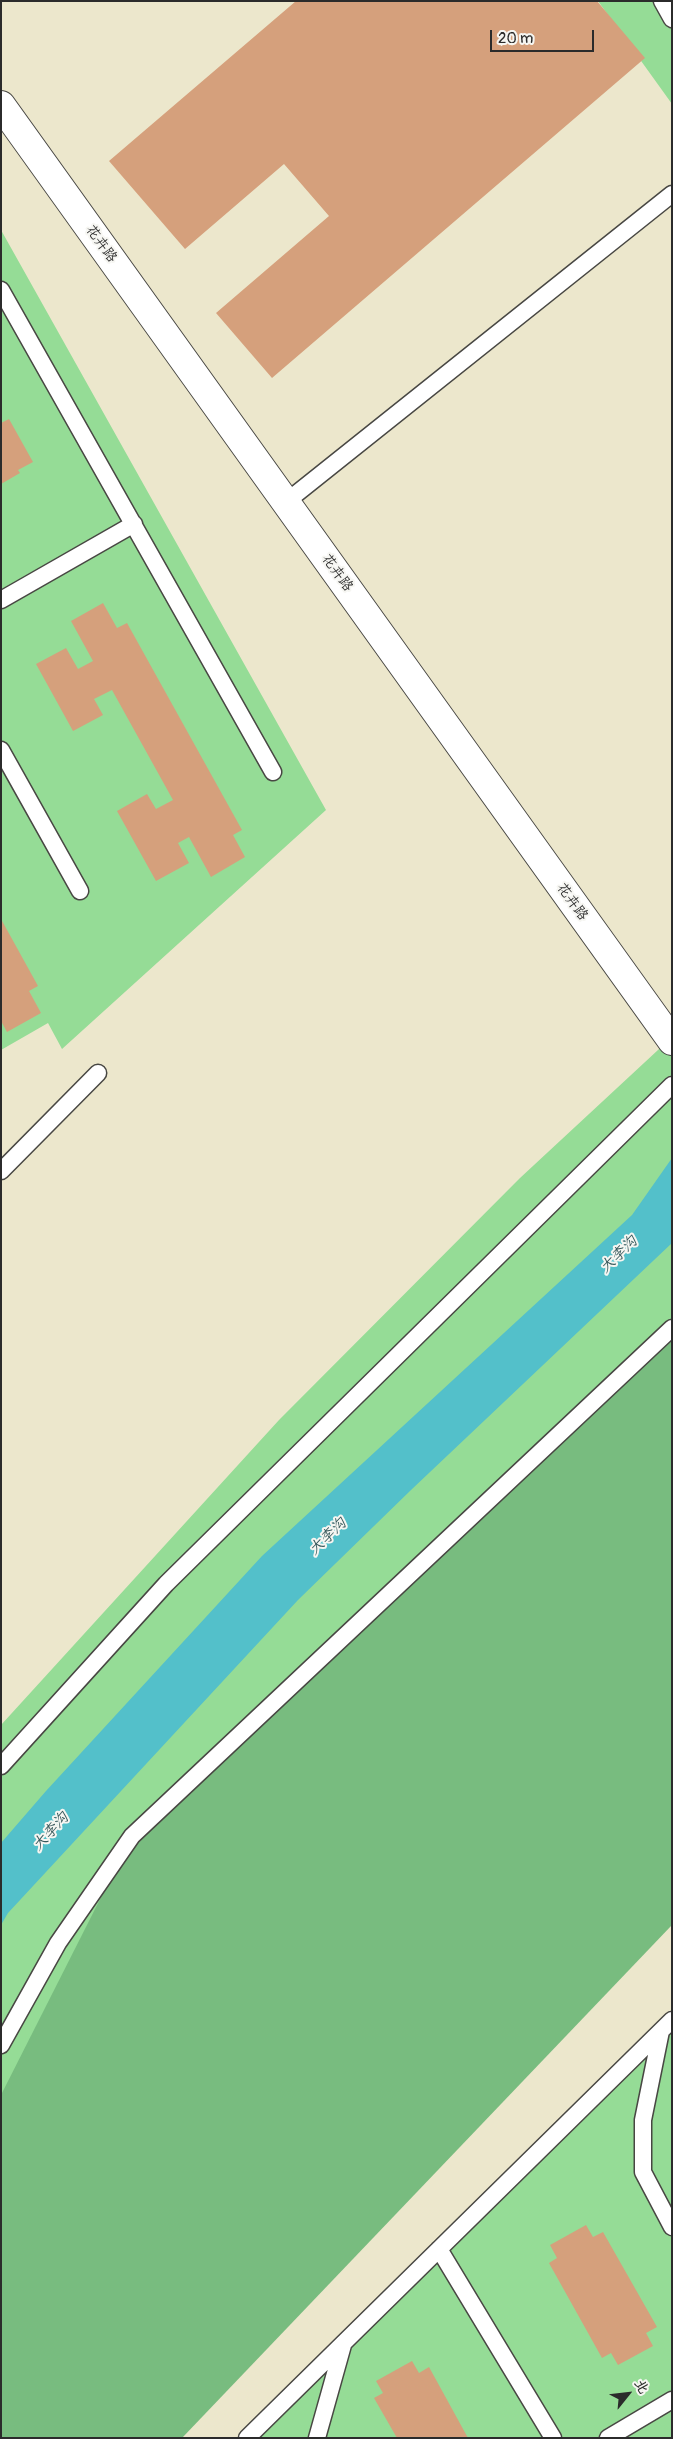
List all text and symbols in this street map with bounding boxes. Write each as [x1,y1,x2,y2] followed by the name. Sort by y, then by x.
[493,20,597,52] scale bar
[498,29,533,48] text: 20 m
[82,222,120,266] street label: 花卉路
[318,551,356,595] street label: 花卉路
[553,880,591,924] street label: 花卉路
[597,1233,641,1277] water label: 大李沟
[306,1515,350,1559] water label: 大李沟
[29,1809,73,1855] water label: 大李沟
[603,2369,653,2419] north arrow
[631,2376,652,2397] text: 北

